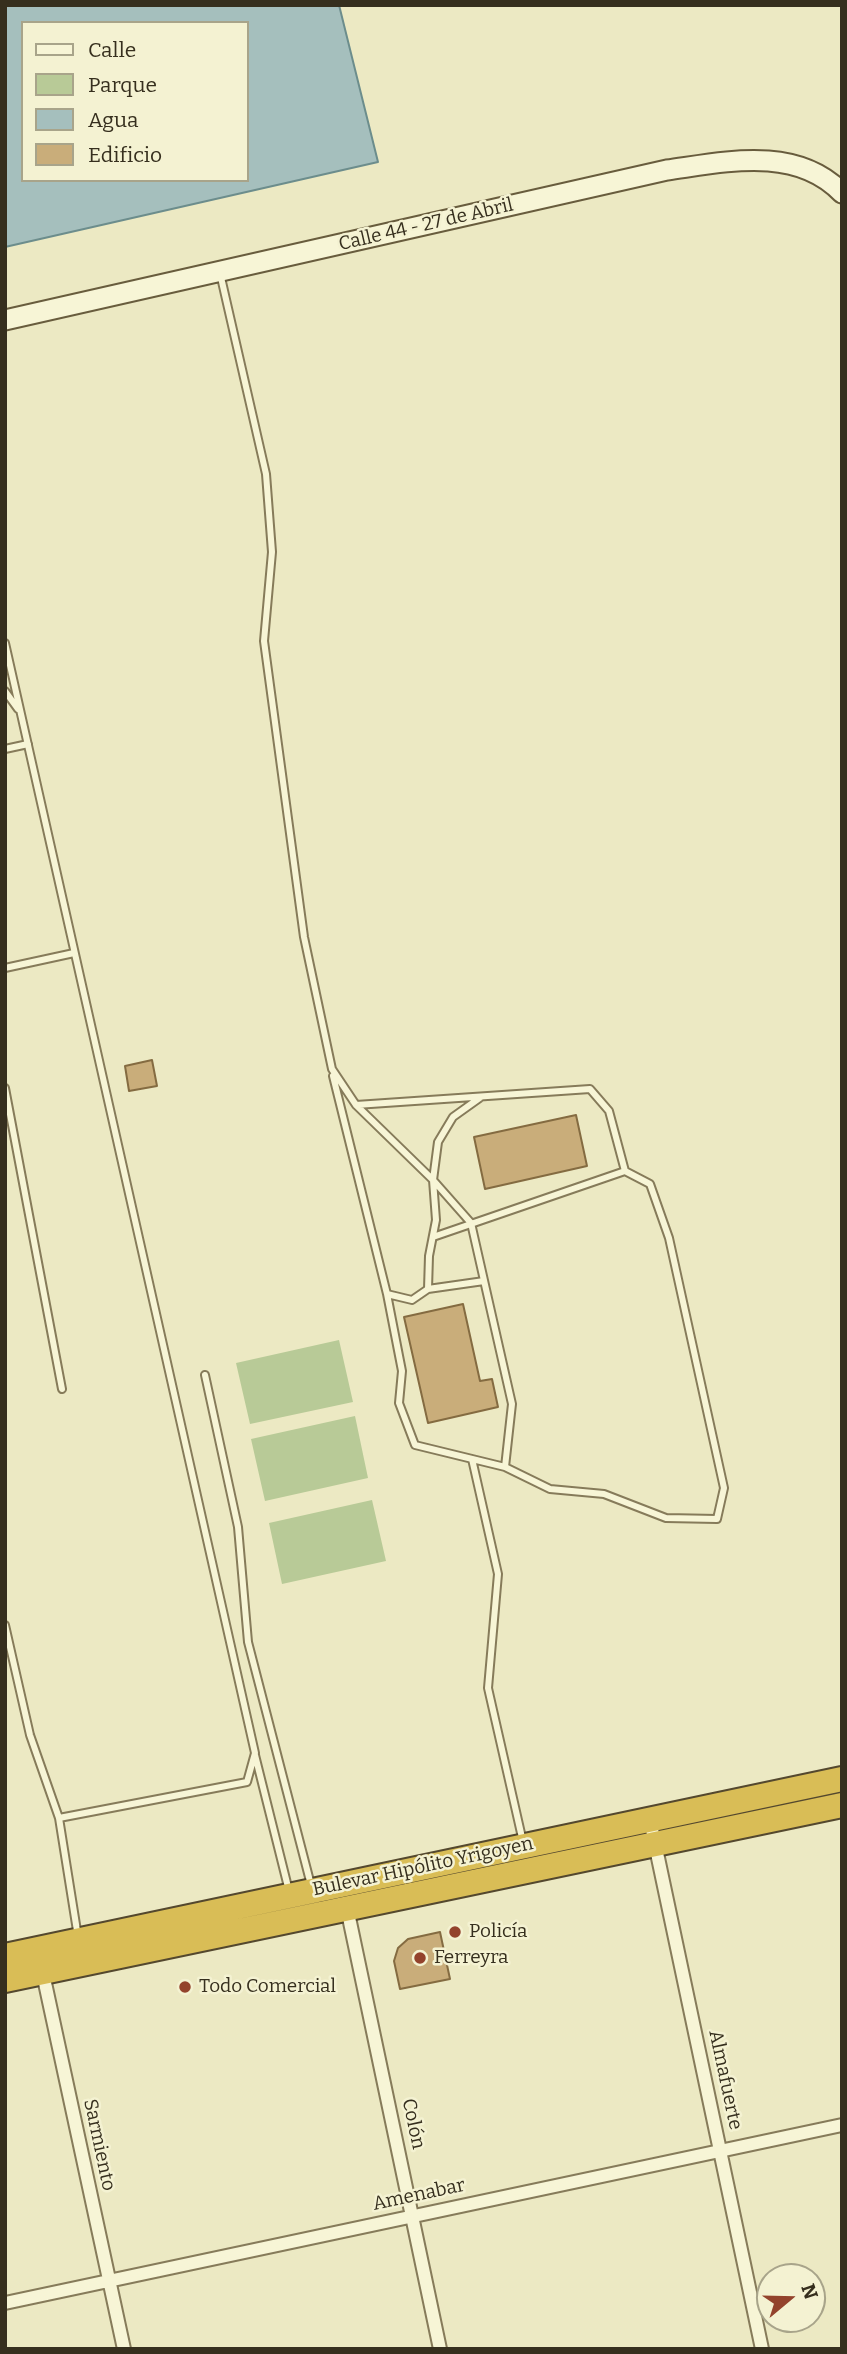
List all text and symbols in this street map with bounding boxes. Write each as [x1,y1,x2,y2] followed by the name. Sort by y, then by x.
[21,21,248,182] legend
[88,37,136,63] text: Calle
[88,72,157,98] text: Parque
[88,107,139,133] text: Agua
[88,142,162,168] text: Edificio
[337,194,515,256] street label: Calle 44 - 27 de Abril
[311,1832,535,1902] street label: Bulevar Hipólito Yrigoyen
[469,1921,527,1943] place label: Policía
[447,1924,463,1940] marker: Policía
[434,1947,508,1969] place label: Ferreyra
[412,1950,428,1966] marker: Ferreyra
[199,1976,336,1998] place label: Todo Comercial
[177,1979,193,1995] marker: Todo Comercial
[703,2028,747,2132] street label: Almafuerte
[78,2097,120,2193] street label: Sarmiento
[397,2097,429,2151] street label: Colón
[371,2174,467,2216] street label: Amenabar
[756,2263,826,2333] north arrow
[796,2281,823,2302] text: N

